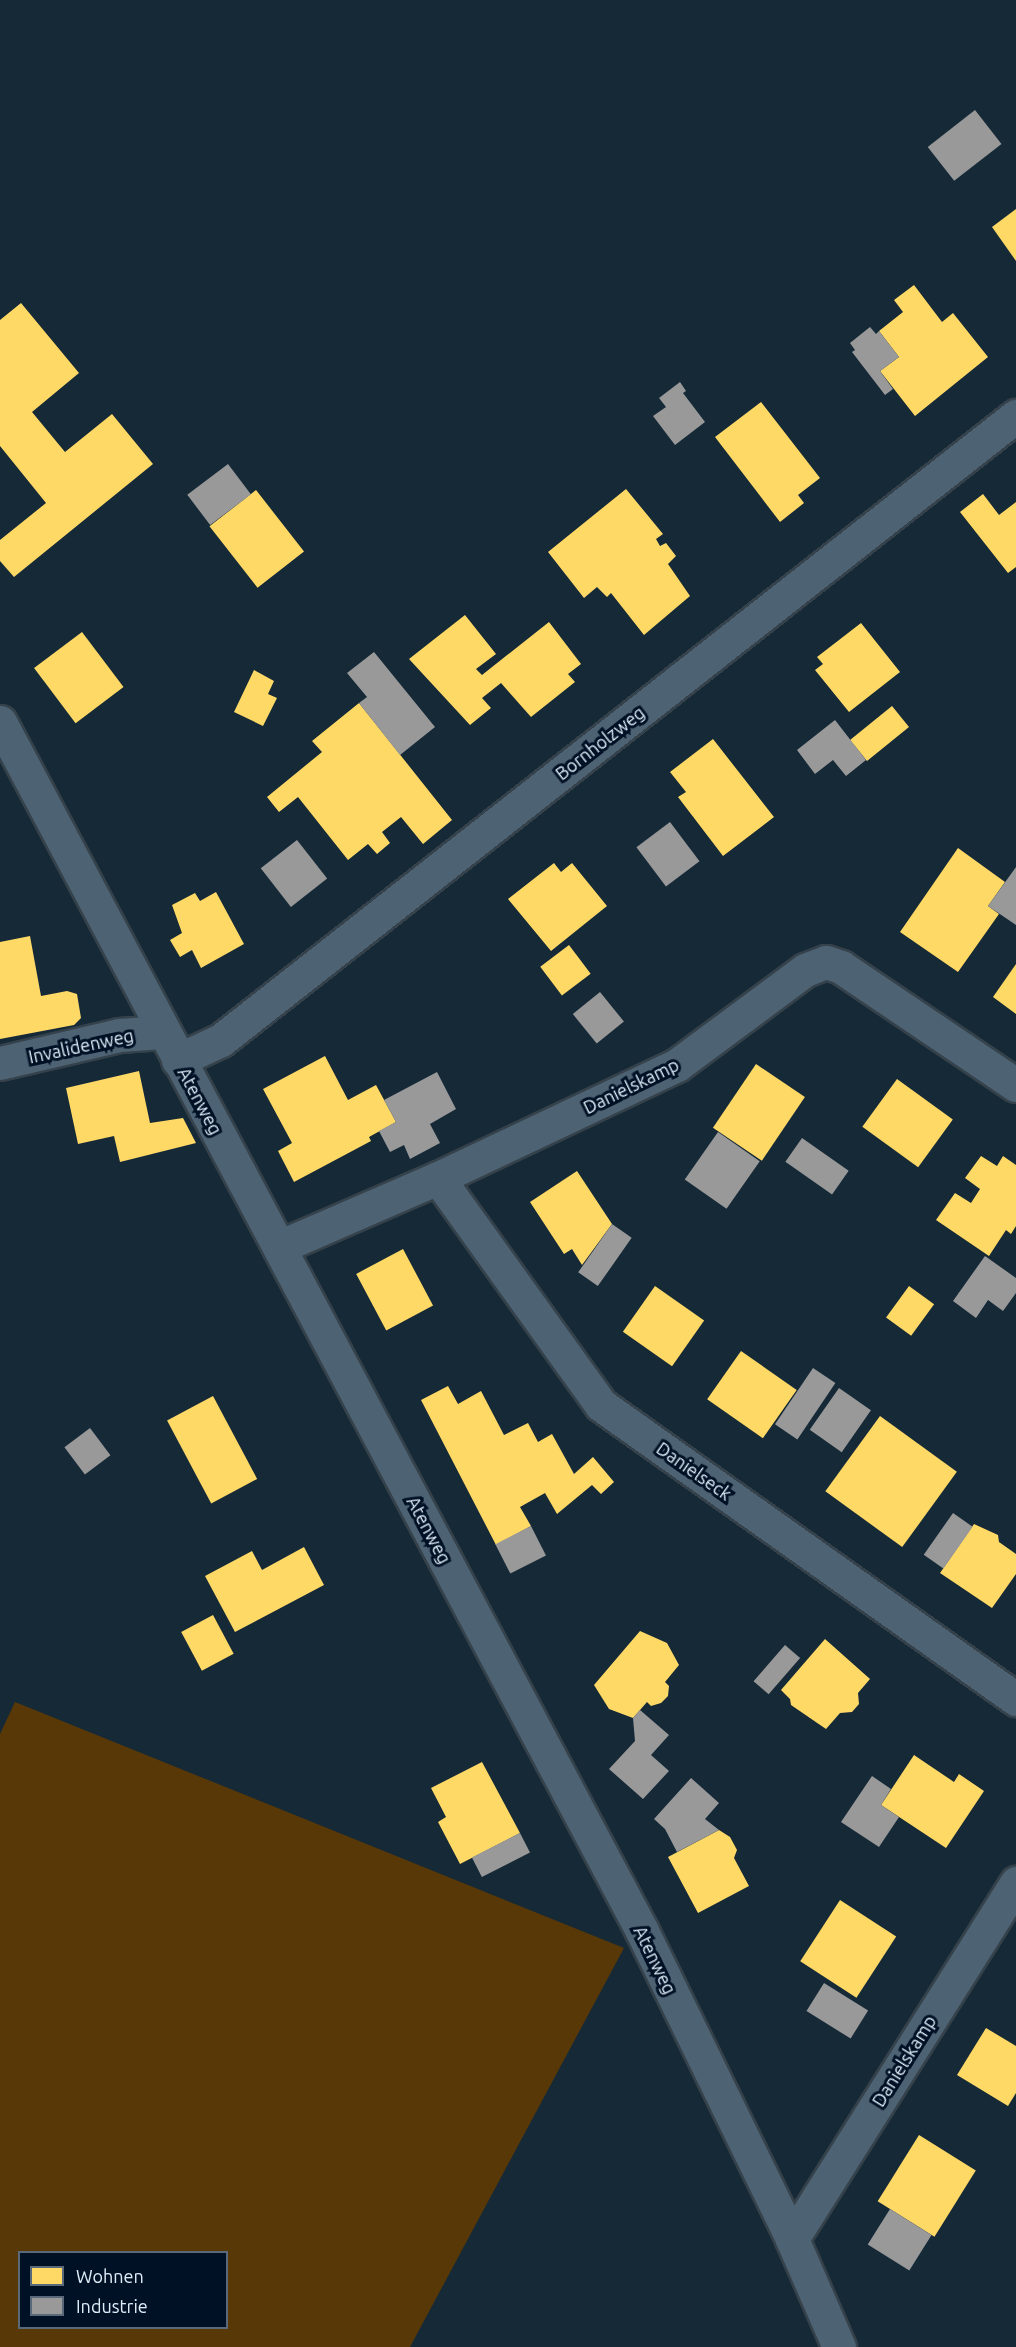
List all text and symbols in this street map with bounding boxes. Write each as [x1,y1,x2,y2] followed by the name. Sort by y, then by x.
[551,701,649,785] street label: Bornholzweg
[26,1024,136,1068] street label: Invalidenweg
[580,1054,682,1118] street label: Danielskamp
[173,1064,227,1138] street label: Atenweg
[652,1437,736,1505] street label: Danielseck
[402,1493,456,1567] street label: Atenweg
[629,1922,681,1998] street label: Atenweg
[867,2011,941,2111] street label: Danielskamp
[18,2251,228,2329] legend
[76,2266,144,2286] text: Wohnen
[76,2296,148,2316] text: Industrie

